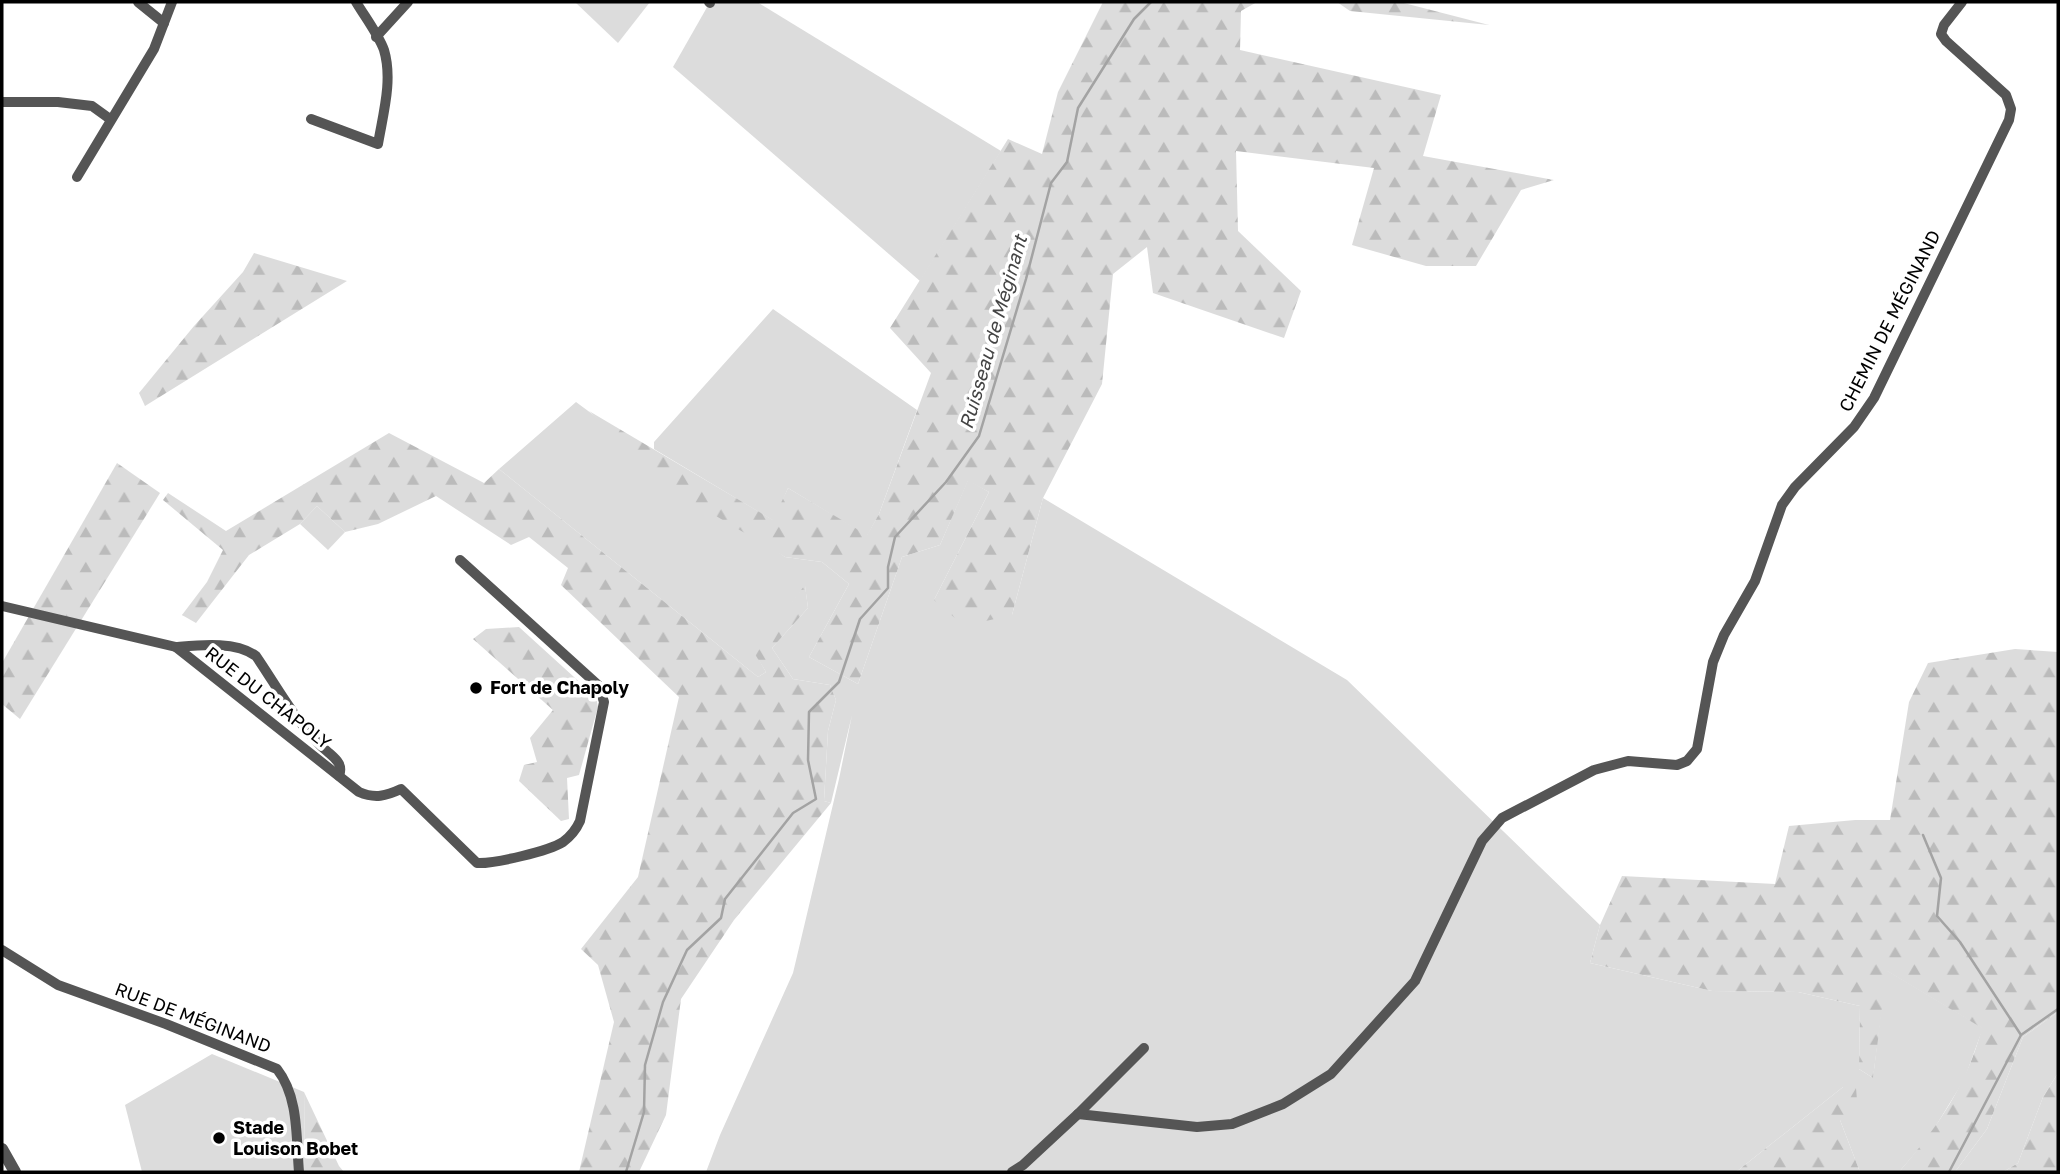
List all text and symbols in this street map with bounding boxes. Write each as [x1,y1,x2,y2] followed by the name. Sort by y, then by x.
[1834,226,1945,415] street label: CHEMIN DE MÉGINAND
[954,230,1032,431] water label: Ruisseau de Méginant
[201,641,336,753] street label: RUE DU CHAPOLY
[490,676,629,698] place label: Fort de Chapoly
[468,680,484,696] marker: Fort de Chapoly
[112,977,275,1057] street label: RUE DE MÉGINAND
[233,1116,358,1159] place label: Stade Louison Bobet
[211,1130,227,1146] marker: Stade Louison Bobet

